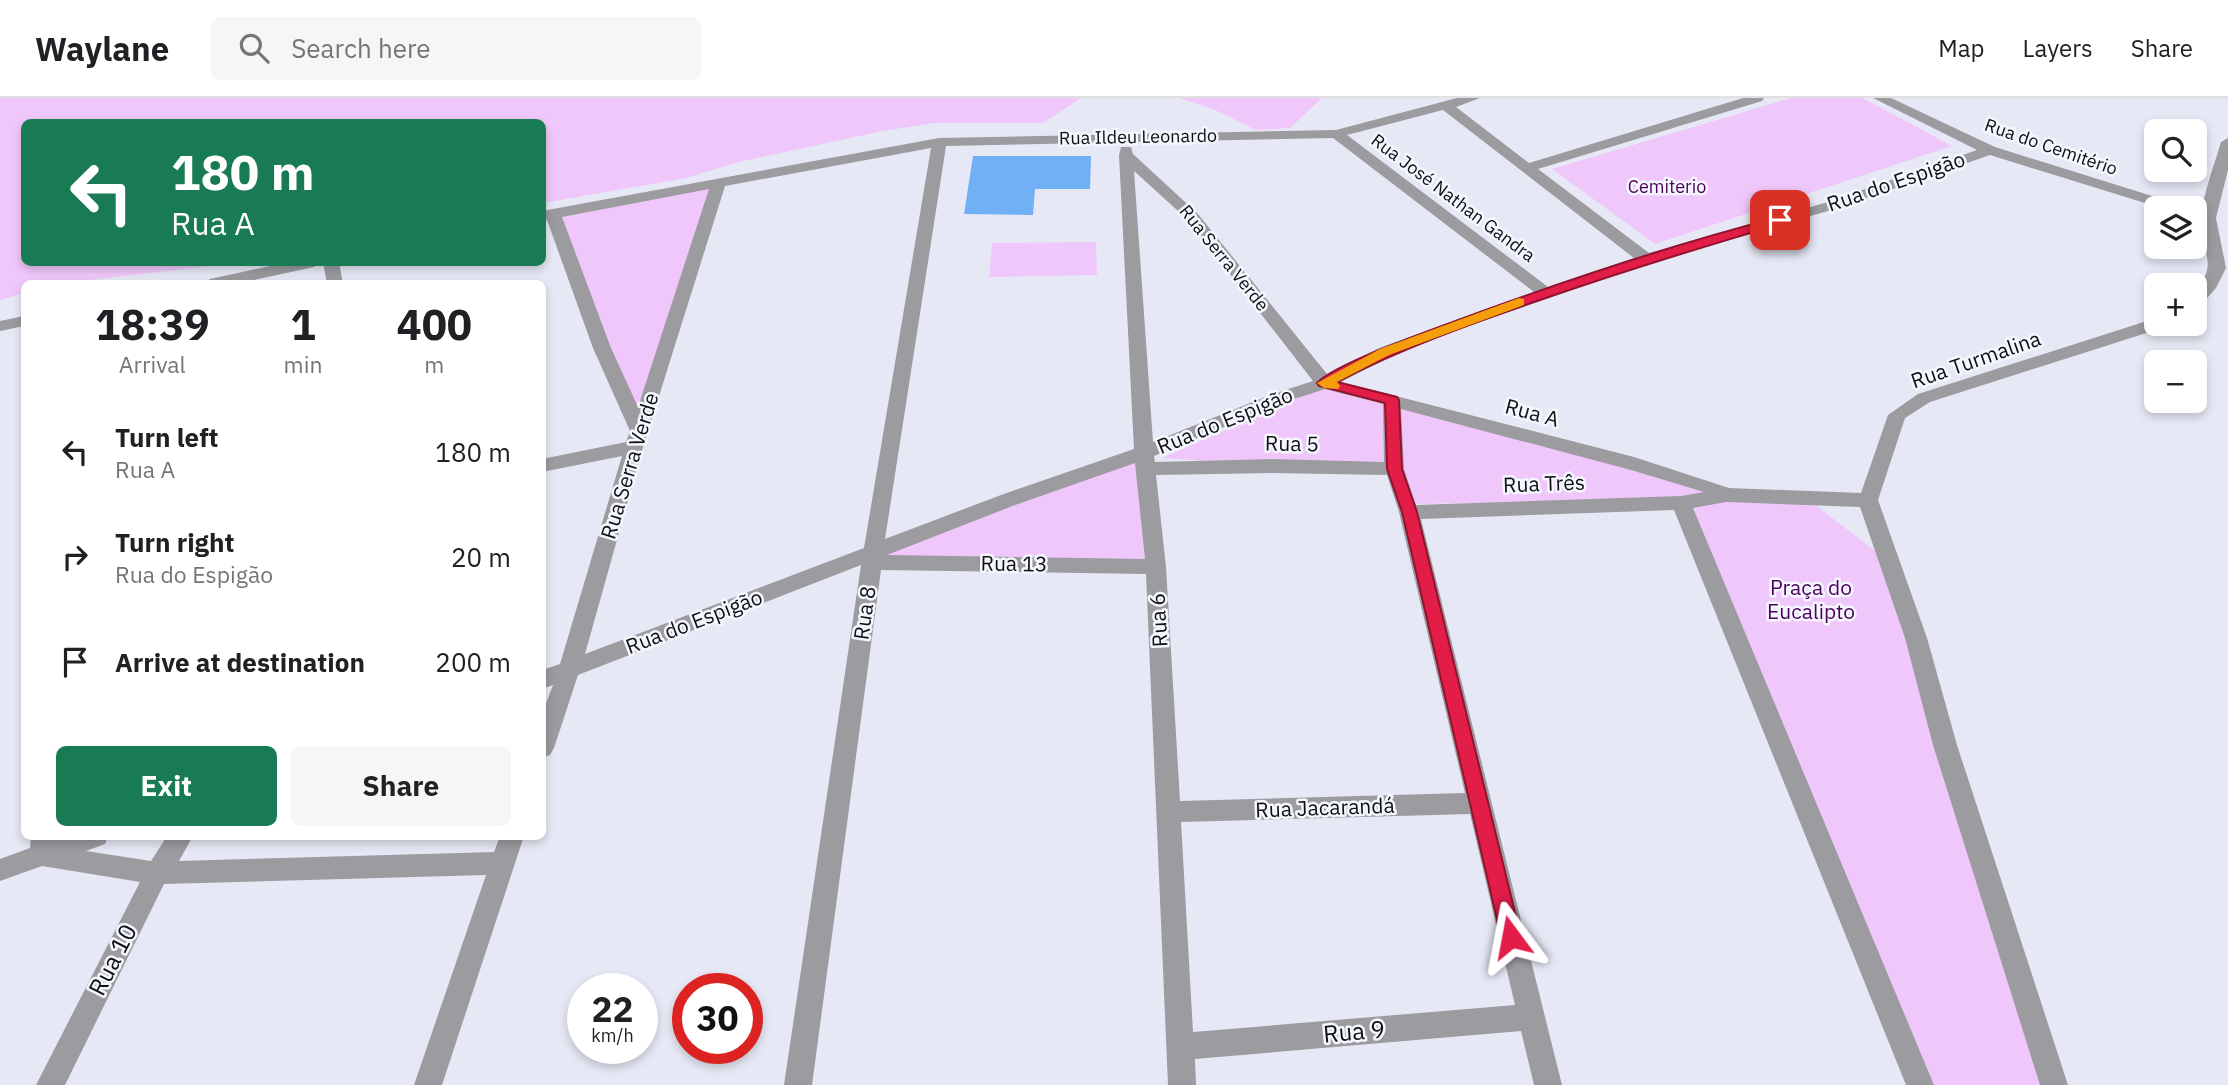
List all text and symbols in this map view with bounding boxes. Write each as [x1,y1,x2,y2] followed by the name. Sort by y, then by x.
[211,17,701,80] search box
[35,27,169,70] text: Waylane
[235,29,273,67] icon: search
[291,31,431,65] text: Search here
[1938,32,1985,64] text: Map
[2023,32,2093,64] text: Layers
[2131,32,2193,64] text: Share
[1982,113,2121,180] street label: Rua do Cemitério
[2144,119,2207,413] map controls
[2144,119,2207,182] button: search
[1059,124,1217,149] street label: Rua Ildeu Leonardo
[1367,128,1540,267] street label: Rua José Nathan Gandra
[171,140,315,203] text: 180 m
[1823,144,1968,218] street label: Rua do Espigão
[56,147,147,238] icon: left
[1628,175,1706,198] park label: Cemiterio
[1750,190,1810,250] pin
[2144,196,2207,259] button: layers
[1175,200,1274,316] street label: Rua Serra Verde
[1761,201,1799,239] icon: arrive
[171,202,255,244] text: Rua A
[2144,273,2207,336] button: +
[95,297,210,352] text: 18:39
[290,297,316,352] text: 1
[396,297,472,352] text: 400
[1907,324,2044,394] street label: Rua Turmalina
[119,349,186,379] text: Arrival
[284,349,322,379] text: min
[424,349,444,379] text: m
[2144,350,2207,413] button: −
[1152,380,1297,460] street label: Rua do Espigão
[593,389,665,542] street label: Rua Serra Verde
[1502,391,1562,433] street label: Rua A
[115,420,218,454] text: Turn left
[1265,429,1319,457] street label: Rua 5
[56,433,94,471] icon: left
[435,435,511,469] text: 180 m
[115,454,175,484] text: Rua A
[1503,468,1585,498] street label: Rua Três
[115,525,234,559] text: Turn right
[56,538,94,576] icon: right
[451,540,511,574] text: 20 m
[980,548,1048,578] street label: Rua 13
[115,559,273,589] text: Rua do Espigão
[1767,573,1855,625] park label: Praça do Eucalipto
[621,582,766,660] street label: Rua do Espigão
[846,584,882,642] street label: Rua 8
[1143,592,1173,648] street label: Rua 6
[56,643,94,681] icon: arrive
[115,645,365,679] text: Arrive at destination
[435,645,511,679] text: 200 m
[56,746,277,826] button: Exit
[291,746,511,826] button: Share
[1255,791,1395,823] street label: Rua Jacarandá
[1474,900,1548,974] position arrow
[81,918,144,1001] street label: Rua 10
[672,973,763,1064] speed limit sign: 30
[591,986,634,1032] text: 22
[1322,1012,1386,1050] street label: Rua 9
[591,1024,634,1047] text: km/h

